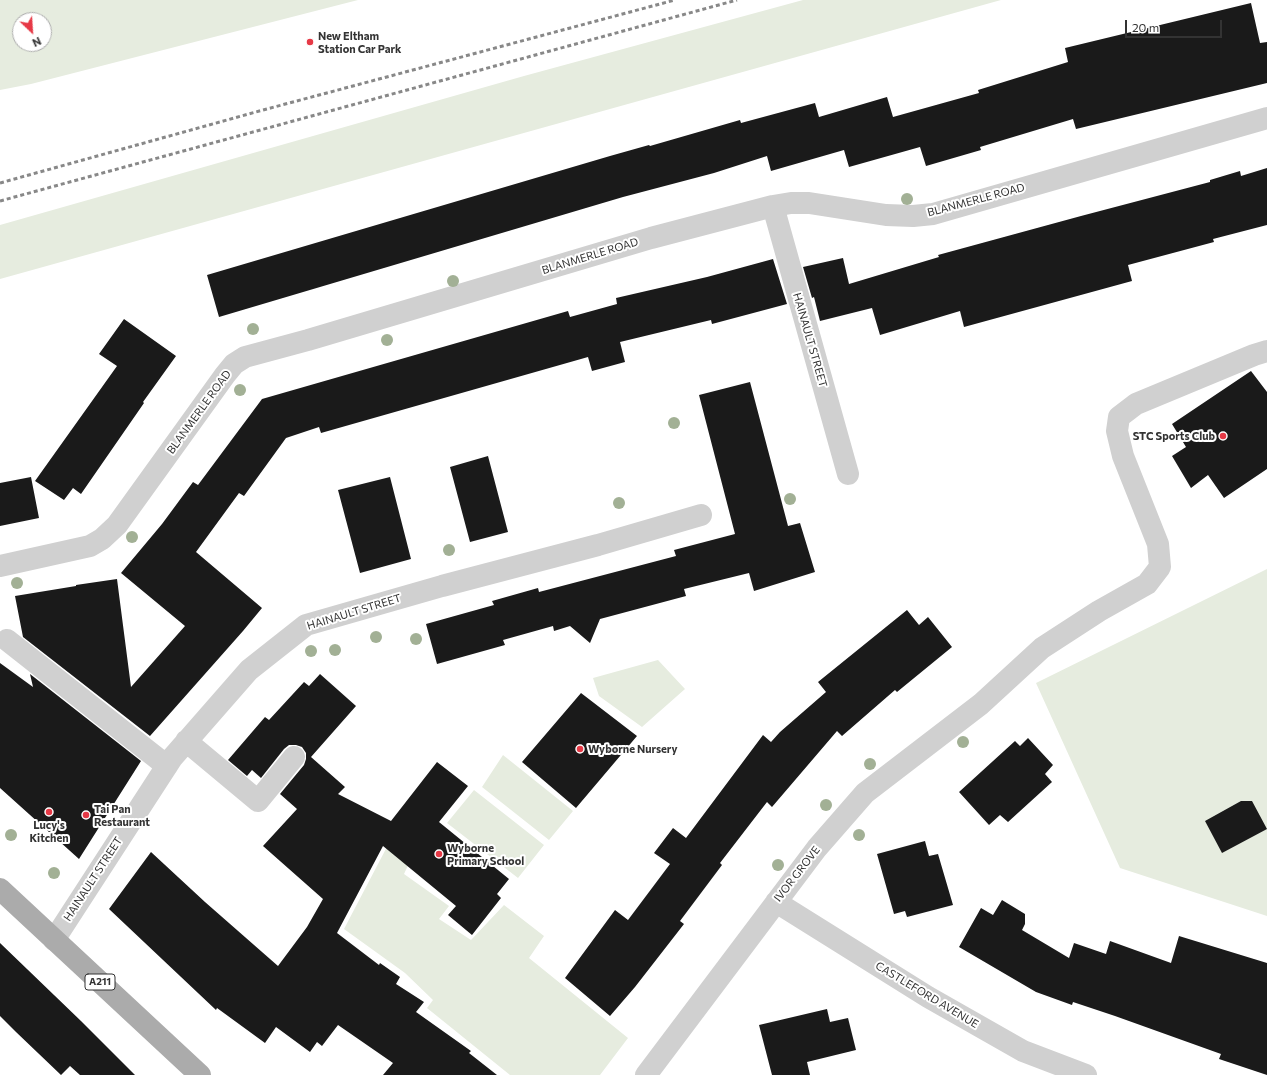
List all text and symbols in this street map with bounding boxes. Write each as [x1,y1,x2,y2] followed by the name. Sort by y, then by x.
[12,12,52,52] north arrow
[1127,12,1224,38] scale bar
[1132,20,1159,34] text: 20 m
[318,29,401,55] place label: New Eltham Station Car Park
[30,35,43,50] text: N
[305,37,315,47] marker: New Eltham Station Car Park
[926,181,1026,219] street label: BLANMERLE ROAD
[540,235,640,277] street label: BLANMERLE ROAD
[790,291,830,389] street label: HAINAULT STREET
[164,368,234,456] street label: BLANMERLE ROAD
[1133,429,1215,443] place label: STC Sports Club
[1218,431,1228,441] marker: STC Sports Club
[305,591,403,633] street label: HAINAULT STREET
[588,742,677,756] place label: Wyborne Nursery
[575,744,585,754] marker: Wyborne Nursery
[94,802,150,828] place label: Tai Pan Restaurant
[44,807,54,817] marker: Lucy's Kitchen
[81,810,91,820] marker: Tai Pan Restaurant
[29,818,69,844] place label: Lucy's Kitchen
[61,834,125,924] street label: HAINAULT STREET
[447,841,524,867] place label: Wyborne Primary School
[771,844,823,904] street label: IVOR GROVE
[434,849,444,859] marker: Wyborne Primary School
[873,959,981,1031] street label: CASTLEFORD AVENUE
[85,974,115,990] road number: A211

